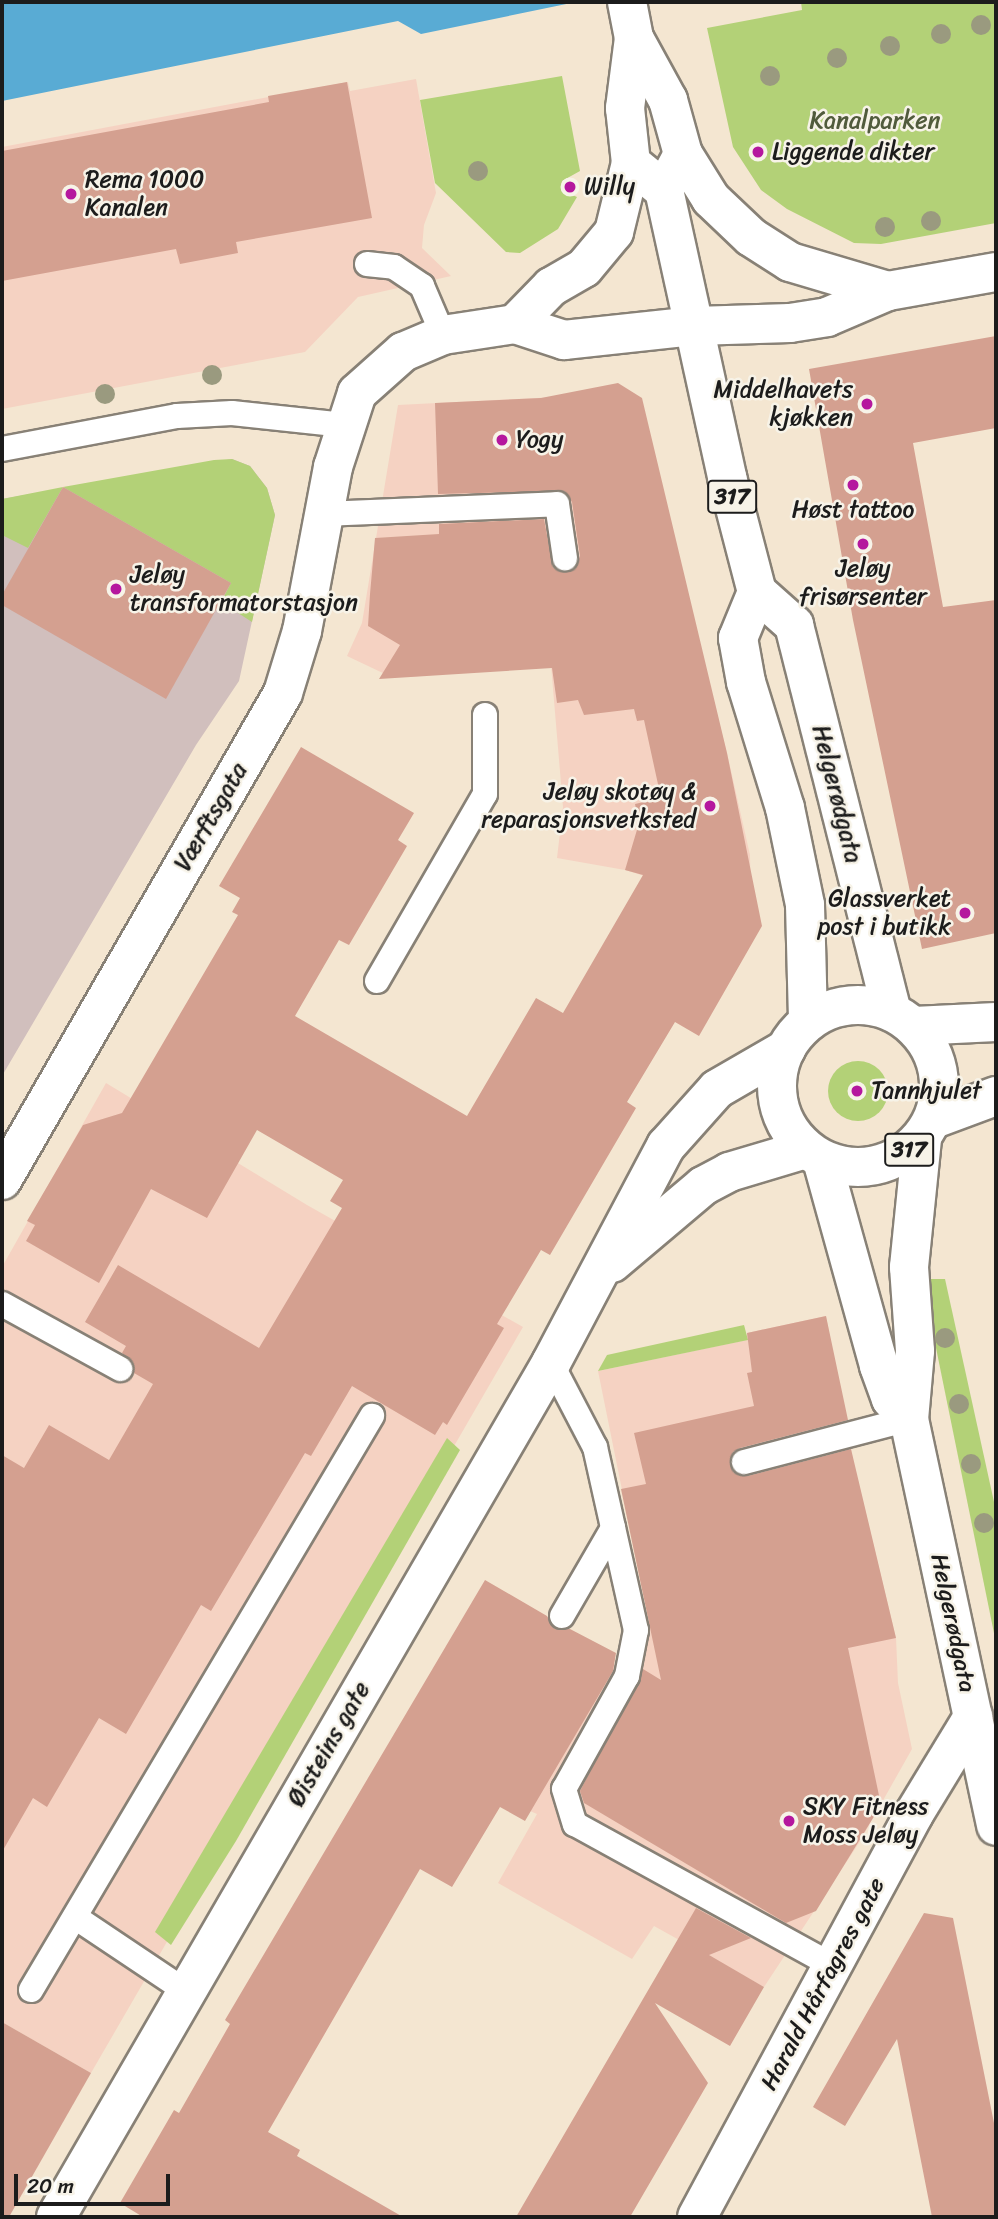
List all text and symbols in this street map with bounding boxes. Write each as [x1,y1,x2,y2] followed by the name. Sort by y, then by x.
[809,107,941,135] park label: Kanalparken
[772,138,934,166] place label: Liggende dikter
[750,144,766,160] marker: Liggende dikter
[85,166,204,222] place label: Rema 1000 Kanalen
[584,173,635,201] place label: Willy
[562,179,578,195] marker: Willy
[63,186,79,202] marker: Rema 1000 Kanalen
[713,376,853,432] place label: Middelhavets kjøkken
[859,396,875,412] marker: Middelhavets kjøkken
[516,426,563,454] place label: Yogy
[494,432,510,448] marker: Yogy
[706,477,758,516] road number: 317
[845,477,861,493] marker: Høst tattoo
[791,496,915,524] place label: Høst tattoo
[855,536,871,552] marker: Jeløy frisørsenter
[799,555,927,611] place label: Jeløy frisørsenter
[130,561,358,617] place label: Jeløy transformatorstasjon
[108,581,124,597] marker: Jeløy transformatorstasjon
[806,722,868,866] street label: Helgerødgata
[169,758,253,876] street label: Værftsgata
[481,778,696,834] place label: Jeløy skotøy & reparasjonsvetksted
[702,798,718,814] marker: Jeløy skotøy & reparasjonsvetksted
[818,885,951,941] place label: Glassverket post i butikk
[957,905,973,921] marker: Glassverket post i butikk
[871,1077,981,1105] place label: Tannhjulet
[849,1083,865,1099] marker: Tannhjulet
[883,1130,935,1170] road number: 317
[924,1551,982,1695] street label: Helgerødgata
[282,1676,376,1812] street label: Øisteins gate
[803,1793,929,1849] place label: SKY Fitness Moss Jeløy
[781,1813,797,1829] marker: SKY Fitness Moss Jeløy
[755,1873,891,2095] street label: Harald Hårfagres gate
[18,2160,173,2204] scale bar
[27,2167,74,2205] text: 20 m

